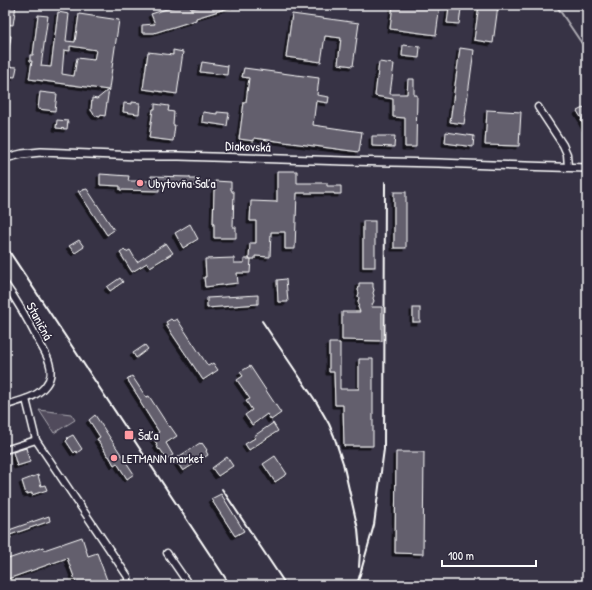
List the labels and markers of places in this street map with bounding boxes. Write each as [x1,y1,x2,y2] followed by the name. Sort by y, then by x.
[148,174,216,192] place label: Ubytovňa Šaľa
[135,178,145,188] marker: Ubytovňa Šaľa
[138,426,159,444] place label: Šaľa
[123,429,135,441] marker: Šaľa
[122,449,204,467] place label: LETMANN market
[109,453,119,463] marker: LETMANN market

